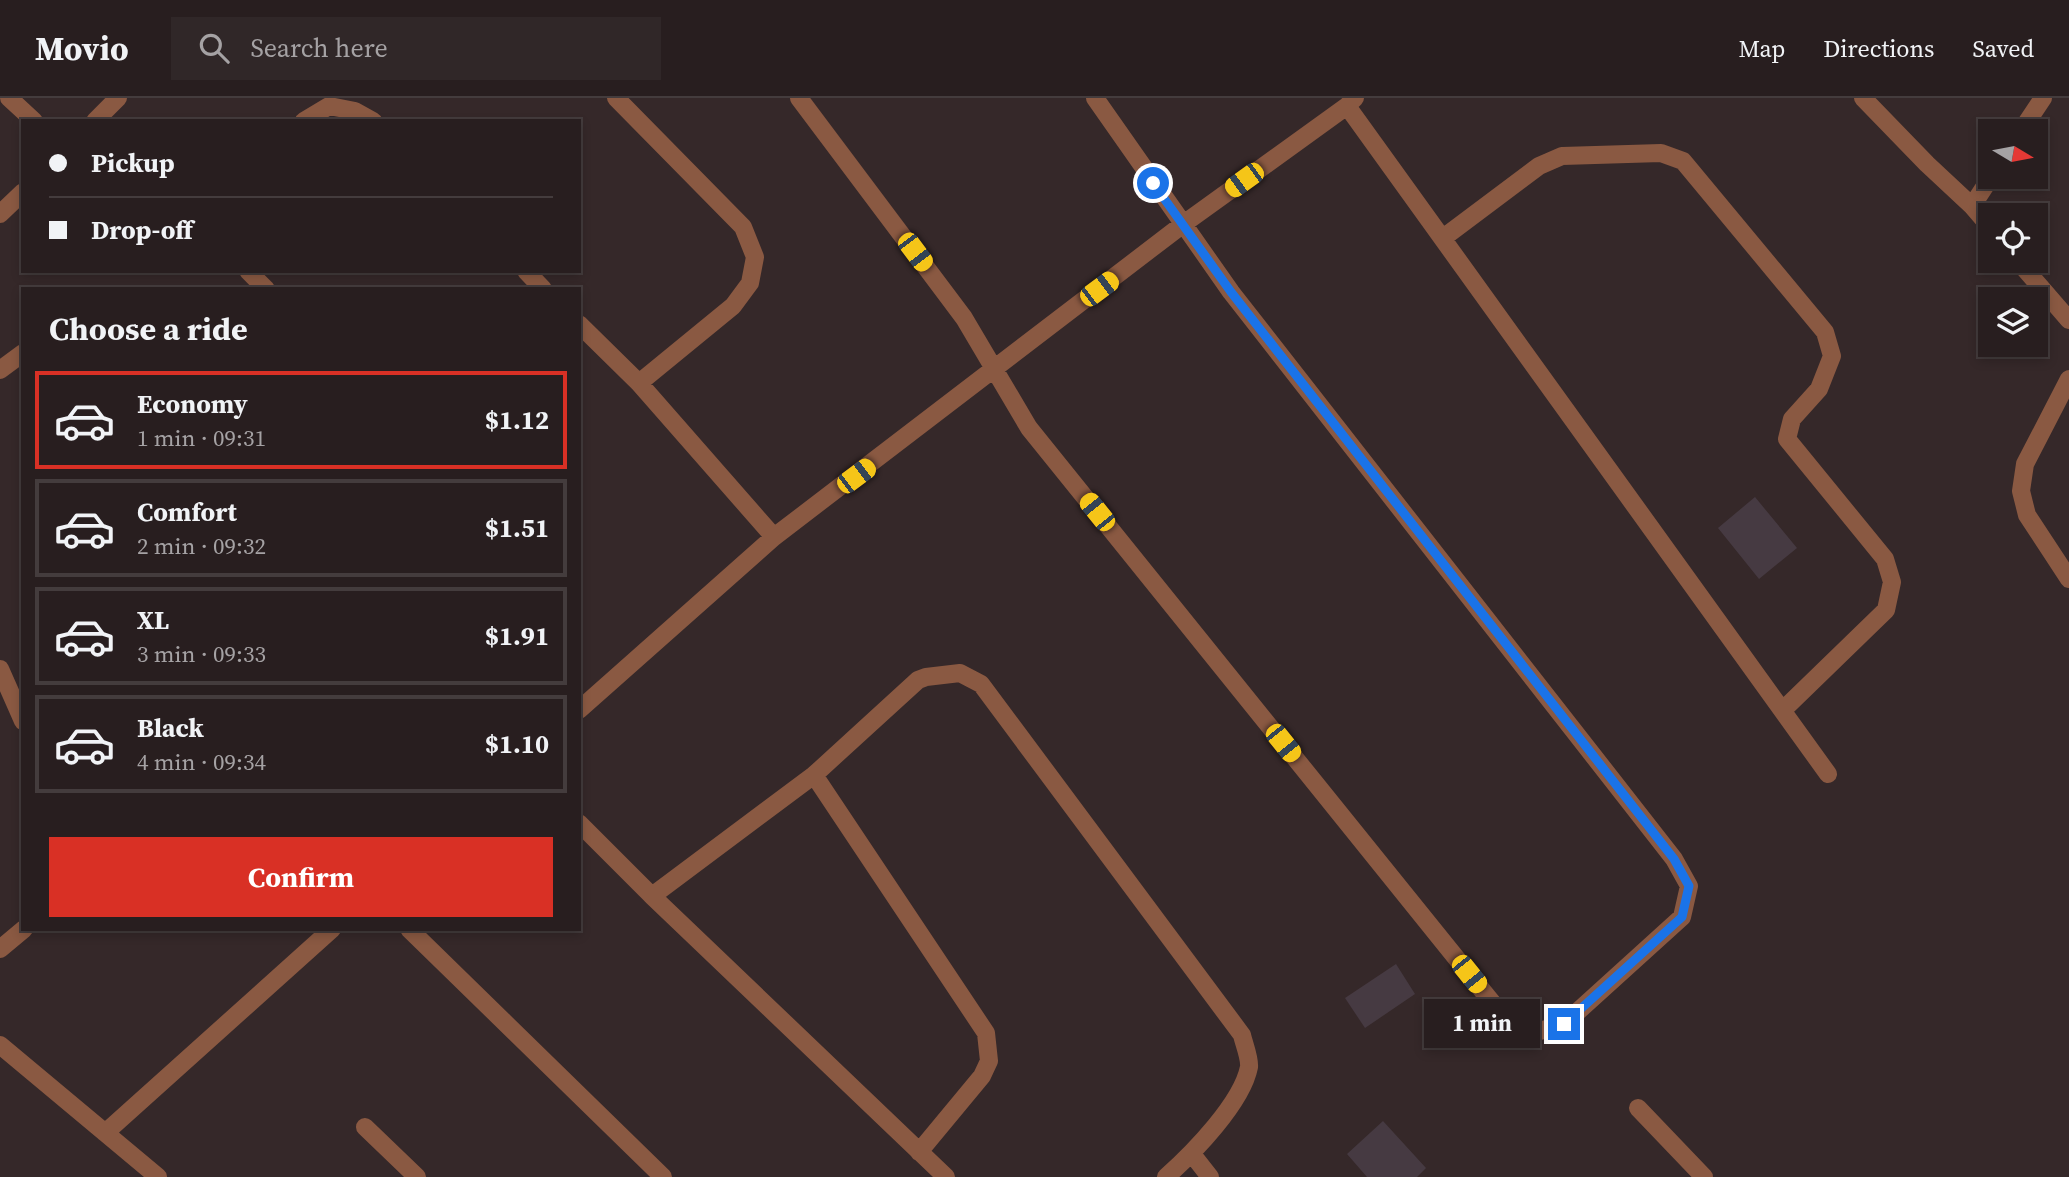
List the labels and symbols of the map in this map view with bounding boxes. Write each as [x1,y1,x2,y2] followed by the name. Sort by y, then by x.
[1978,119,2048,189] north arrow
[1221,159,1268,201] car
[1137,167,1169,199] route start
[894,229,937,275] car
[1076,268,1123,310] car
[833,455,880,497] car
[1076,489,1119,535] car
[1262,720,1305,766] car
[1448,951,1491,997] car
[1424,1000,1540,1048] callout: 1 min
[1548,1008,1580,1040] route end

